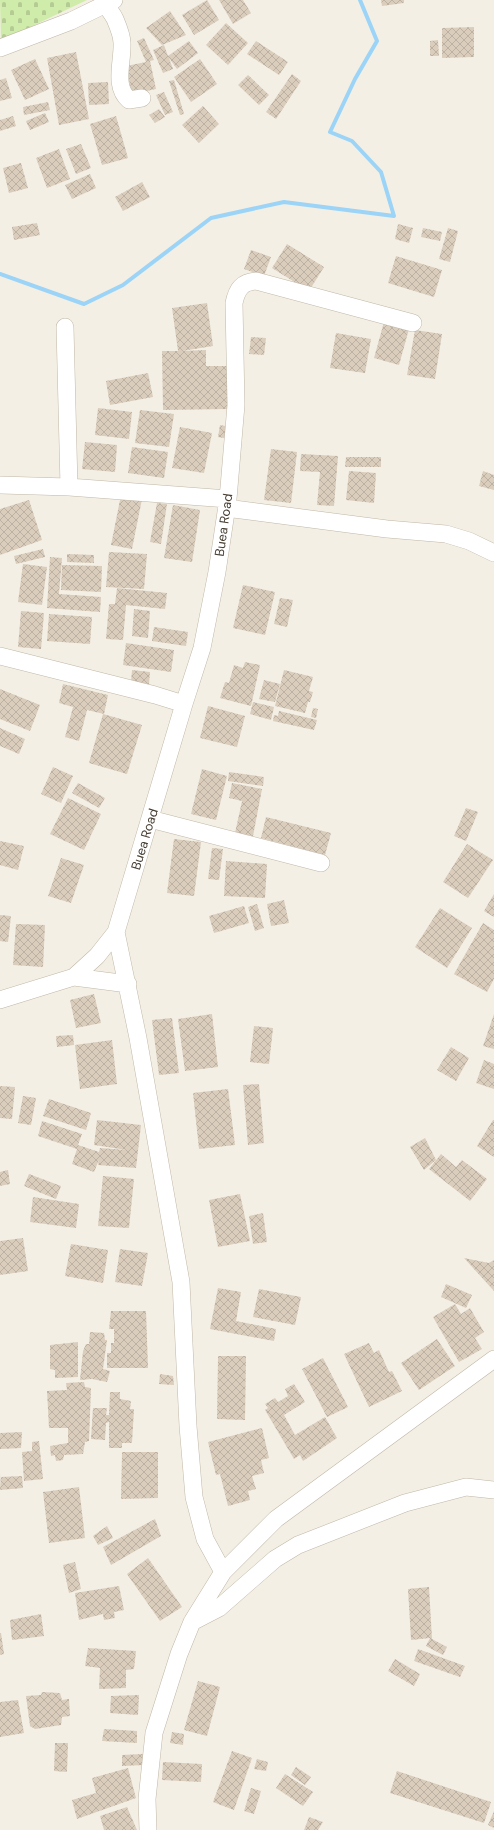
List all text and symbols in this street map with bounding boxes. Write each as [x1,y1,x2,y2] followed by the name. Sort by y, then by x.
[211,492,236,558] street label: Buea Road
[127,806,162,872] street label: Buea Road

